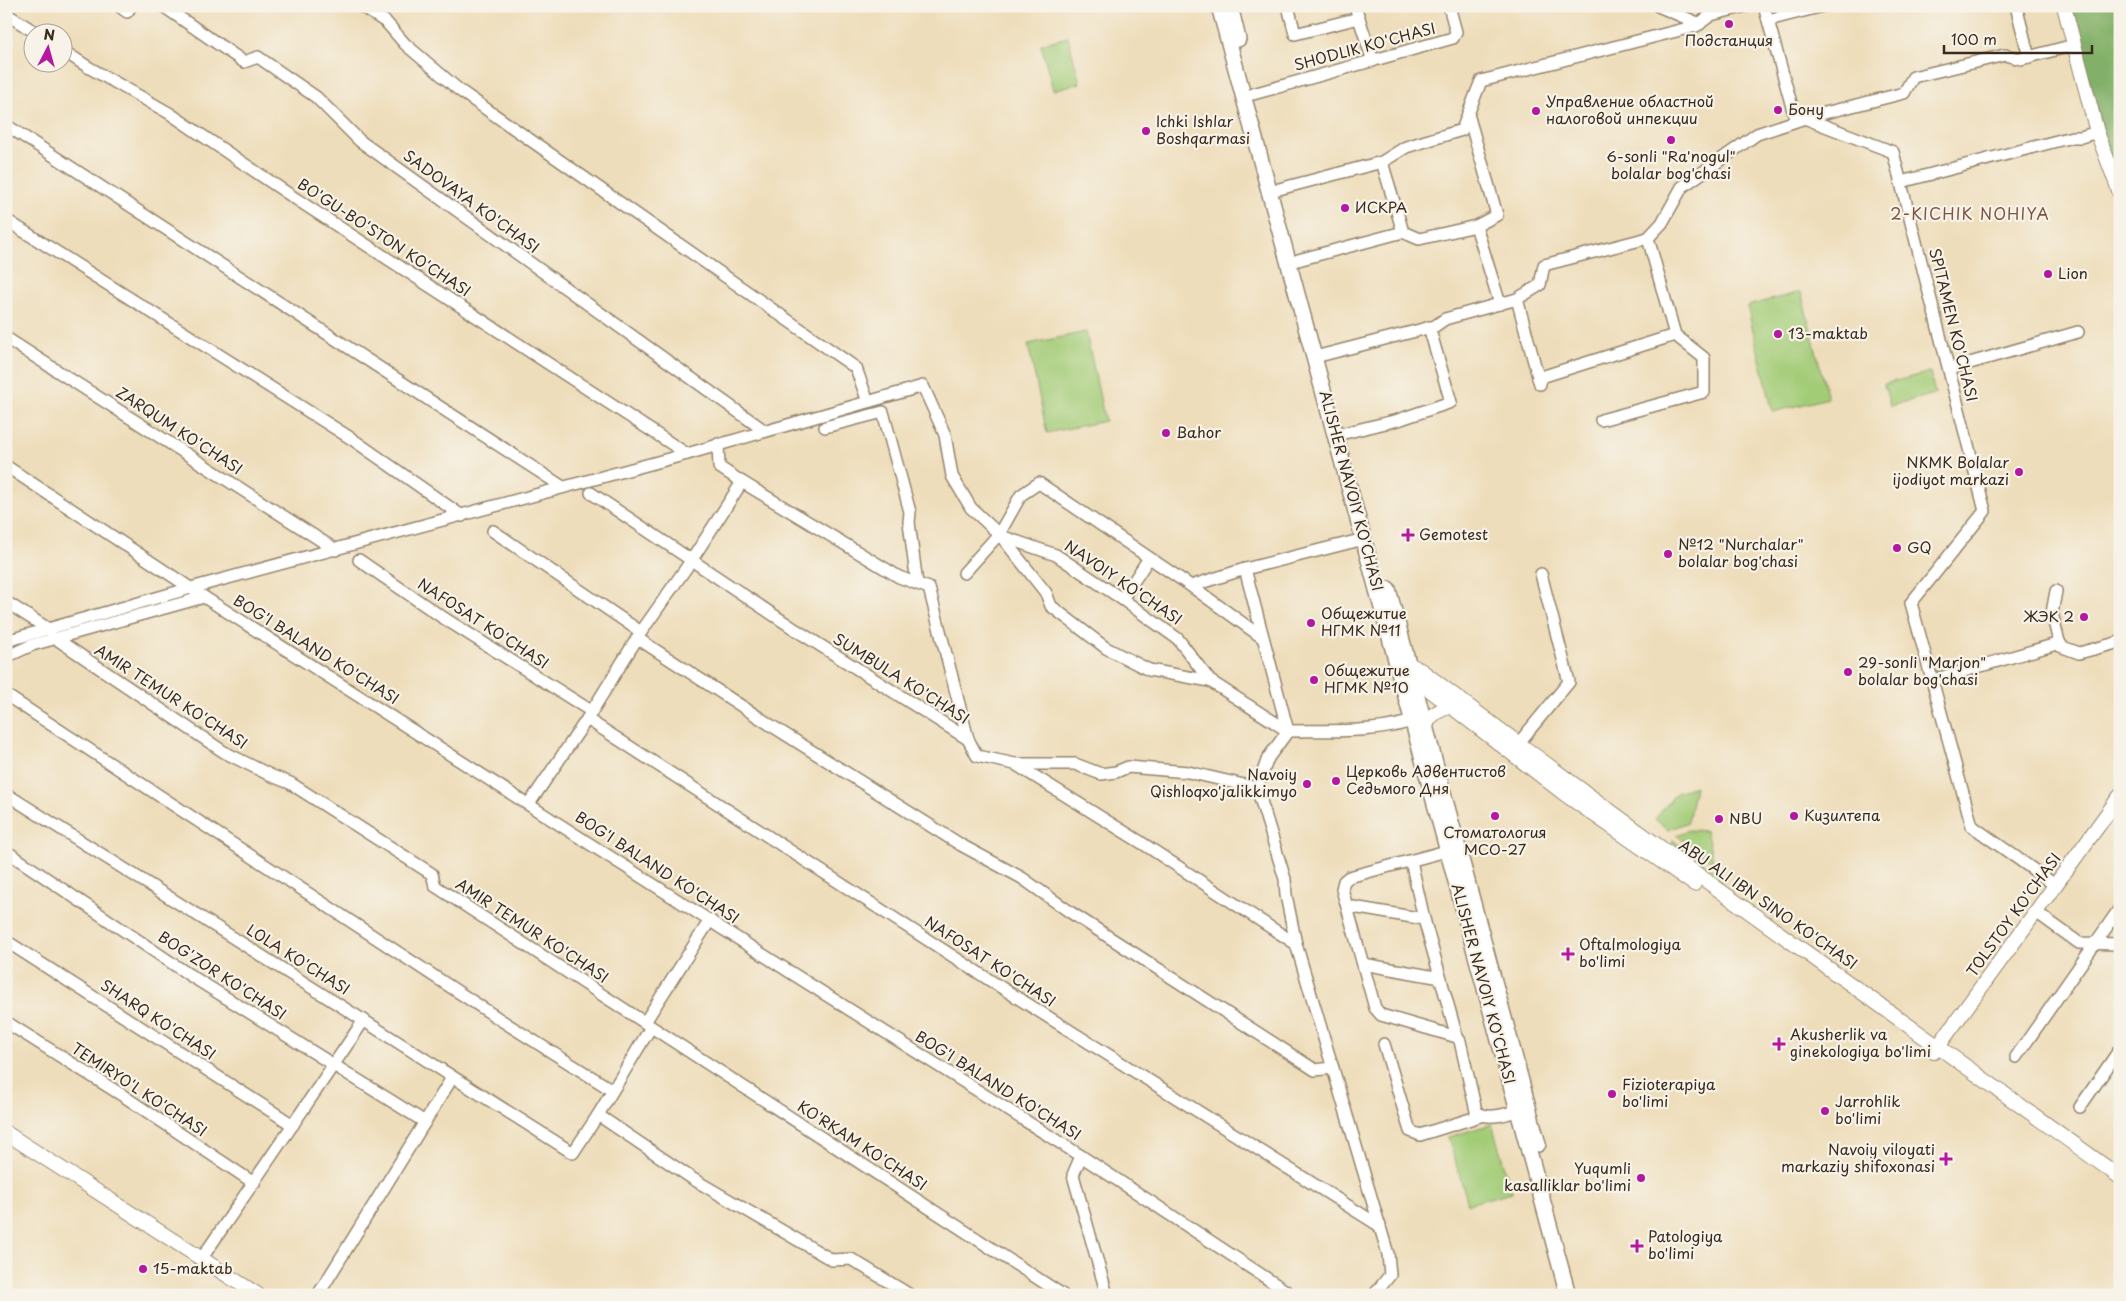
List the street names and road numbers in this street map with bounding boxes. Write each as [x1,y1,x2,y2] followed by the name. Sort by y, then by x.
[1291,16,1438,76] street label: SHODLIK KO'CHASI
[399,143,545,258] street label: SADOVAYA KO'CHASI
[294,172,476,302] street label: BO'GU-BO'STON KO'CHASI
[1924,245,1985,404] street label: SPITAMEN KO'CHASI
[112,380,248,479] street label: ZARQUM KO'CHASI
[1315,388,1390,594] street label: ALISHER NAVOIY KO'CHASI
[1060,534,1187,630] street label: NAVOIY KO'CHASI
[414,572,554,674] street label: NAFOSAT KO'CHASI
[229,588,404,709] street label: BOG'I BALAND KO'CHASI
[829,626,974,729] street label: SUMBULA KO'CHASI
[91,638,253,754] street label: AMIR TEMUR KO'CHASI
[571,805,744,929] street label: BOG'I BALAND KO'CHASI
[1675,833,1863,974] street label: ABU ALI IBN SINO KO'CHASI
[1960,847,2066,981] street label: TOLSTOY KO'CHASI
[452,872,614,988] street label: AMIR TEMUR KO'CHASI
[1447,881,1522,1087] street label: ALISHER NAVOIY KO'CHASI
[921,910,1061,1012] street label: NAFOSAT KO'CHASI
[243,918,355,1000] street label: LOLA KO'CHASI
[154,925,291,1025] street label: BOG'ZOR KO'CHASI
[97,973,221,1065] street label: SHARQ KO'CHASI
[911,1024,1086,1145] street label: BOG'I BALAND KO'CHASI
[67,1036,212,1141] street label: TEMIRYO'L KO'CHASI
[793,1094,932,1195] street label: KO'RKAM KO'CHASI

